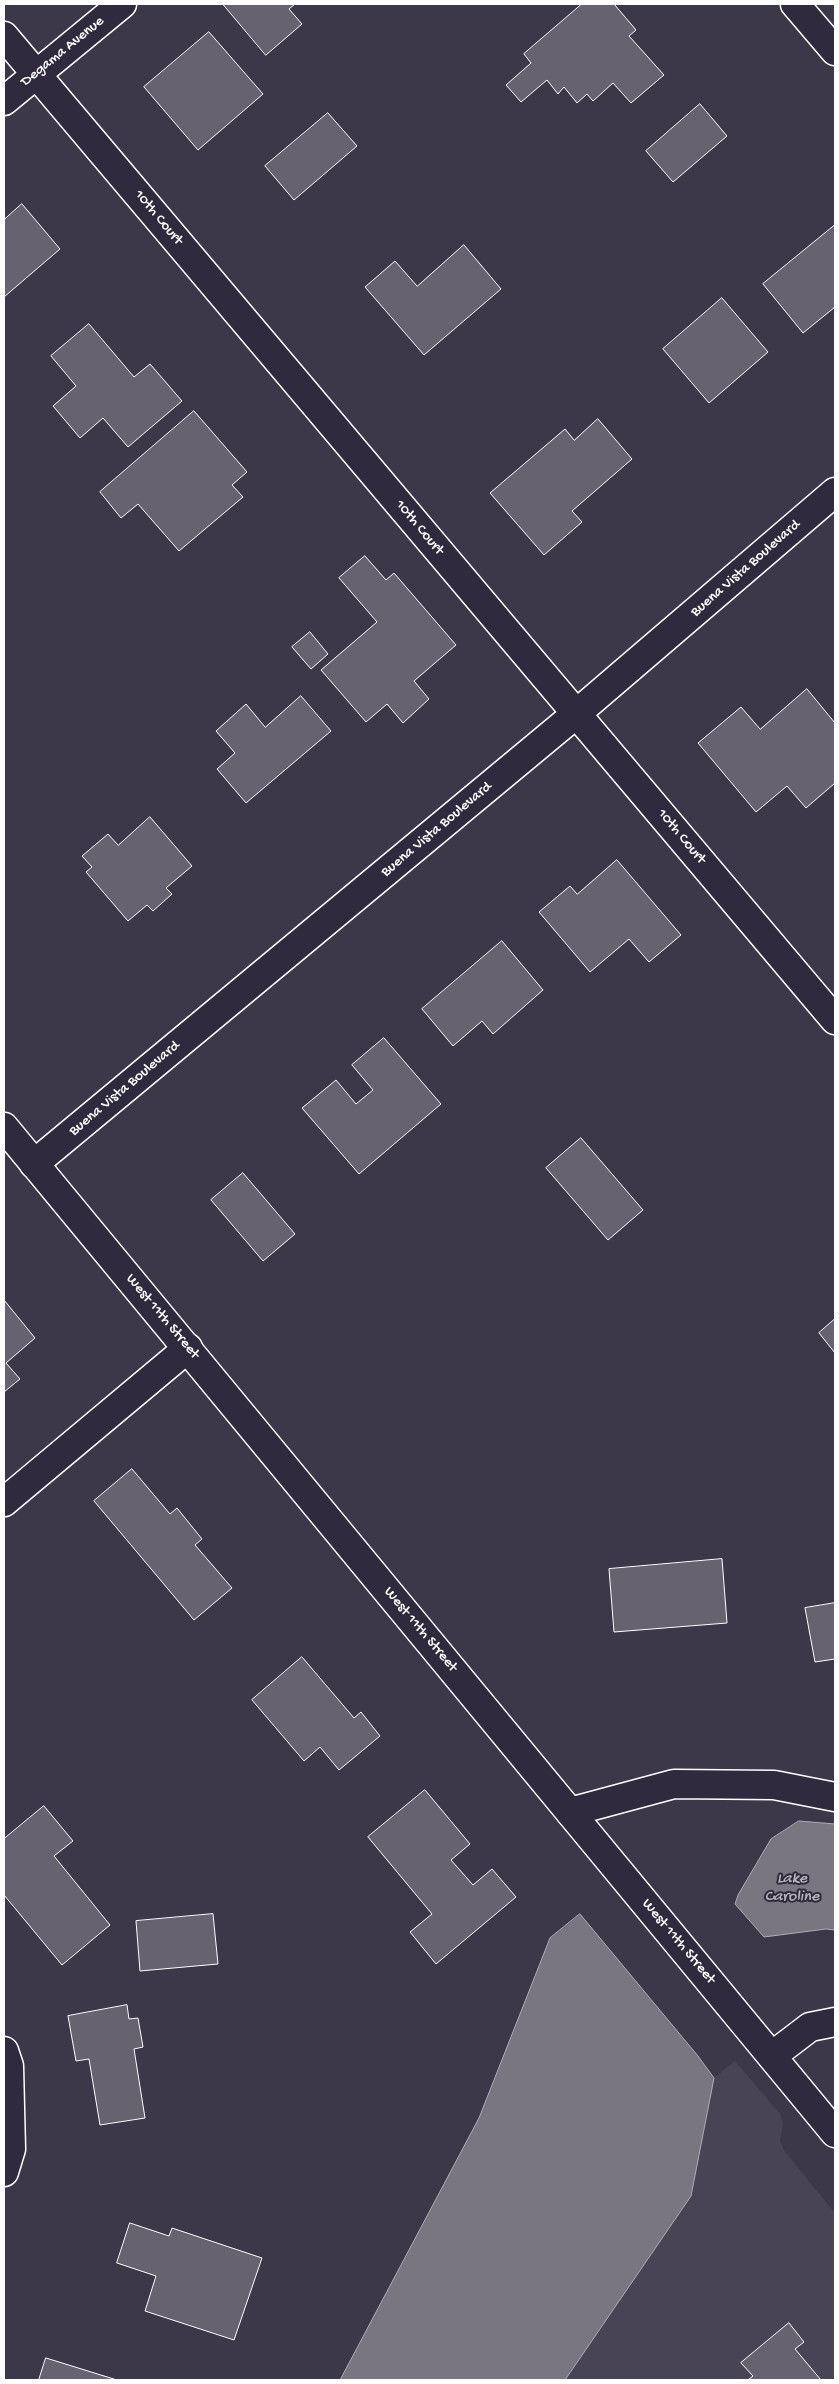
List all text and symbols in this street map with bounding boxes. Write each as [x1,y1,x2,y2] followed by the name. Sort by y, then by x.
[18,13,108,91] street label: Degama Avenue
[130,187,186,249] street label: 10th Court
[391,497,447,559] street label: 10th Court
[688,517,804,621] street label: Buena Vista Boulevard
[378,778,496,882] street label: Buena Vista Boulevard
[653,806,709,868] street label: 10th Court
[66,1037,184,1141] street label: Buena Vista Boulevard
[121,1271,203,1363] street label: West 11th Street
[379,1584,461,1676] street label: West 11th Street
[765,1870,819,1908] water label: Lake Caroline
[637,1896,719,1988] street label: West 11th Street

